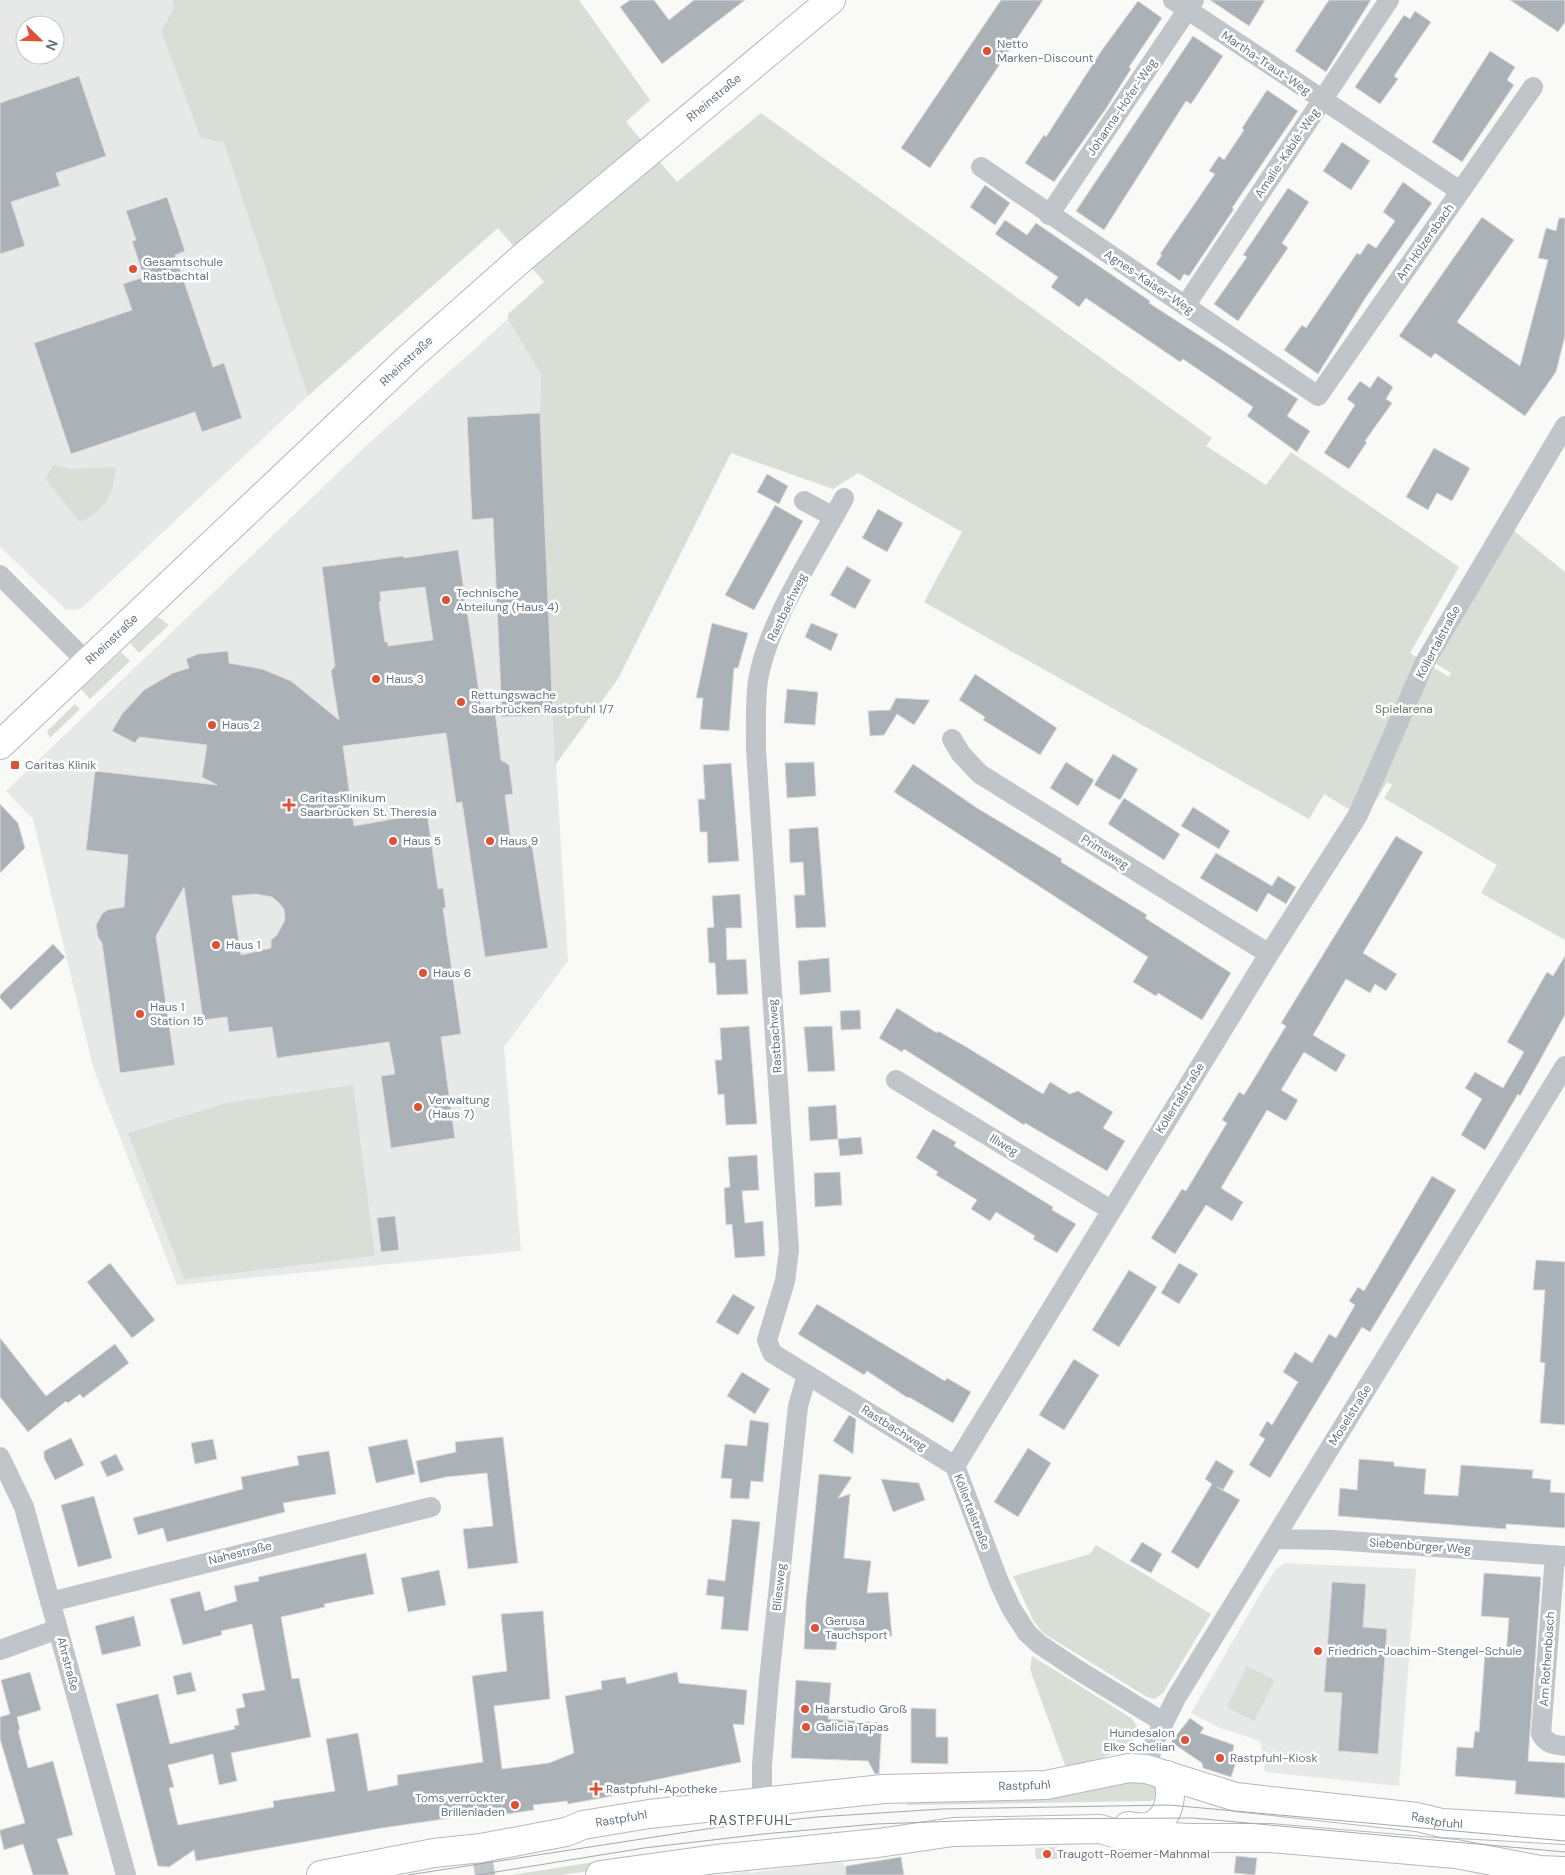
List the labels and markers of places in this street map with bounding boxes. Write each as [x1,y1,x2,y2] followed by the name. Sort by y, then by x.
[997,36,1094,66] place label: Netto Marken-Discount
[981,45,993,57] marker: Netto Marken-Discount
[143,254,223,284] place label: Gesamtschule Rastbachtal
[127,263,139,275] marker: Gesamtschule Rastbachtal
[456,585,559,615] place label: Technische Abteilung (Haus 4)
[440,594,452,606] marker: Technische Abteilung (Haus 4)
[386,671,424,687] place label: Haus 3
[370,673,382,685] marker: Haus 3
[471,687,614,717] place label: Rettungswache Saarbrücken Rastpfuhl 1/7
[455,696,467,708] marker: Rettungswache Saarbrücken Rastpfuhl 1/7
[222,717,260,733] place label: Haus 2
[206,719,218,731] marker: Haus 2
[25,757,96,773] place label: Caritas Klinik
[9,759,21,771] marker: Caritas Klinik
[300,790,437,820] place label: CaritasKlinikum Saarbrücken St. Theresia
[282,798,296,812] marker: CaritasKlinikum Saarbrücken St. Theresia
[403,833,441,849] place label: Haus 5
[500,833,538,849] place label: Haus 9
[387,835,399,847] marker: Haus 5
[484,835,496,847] marker: Haus 9
[226,937,261,953] place label: Haus 1
[210,939,222,951] marker: Haus 1
[433,965,471,981] place label: Haus 6
[417,967,429,979] marker: Haus 6
[150,999,204,1029] place label: Haus 1 Station 15
[134,1008,146,1020] marker: Haus 1 Station 15
[428,1092,490,1122] place label: Verwaltung (Haus 7)
[412,1101,424,1113] marker: Verwaltung (Haus 7)
[825,1613,888,1643] place label: Gerusa Tauchsport
[809,1622,821,1634] marker: Gerusa Tauchsport
[1328,1643,1522,1659] place label: Friedrich-Joachim-Stengel-Schule
[1312,1645,1324,1657] marker: Friedrich-Joachim-Stengel-Schule
[815,1701,907,1717] place label: Haarstudio Groß
[799,1703,811,1715] marker: Haarstudio Groß
[816,1719,889,1735] place label: Galicia Tapas
[800,1721,812,1733] marker: Galicia Tapas
[1103,1725,1175,1755] place label: Hundesalon Elke Schelian
[1179,1734,1191,1746] marker: Hundesalon Elke Schelian
[1230,1750,1318,1766] place label: Rastpfuhl-Kiosk
[1214,1752,1226,1764] marker: Rastpfuhl-Kiosk
[606,1781,718,1797] place label: Rastpfuhl-Apotheke
[590,1783,602,1795] marker: Rastpfuhl-Apotheke
[415,1790,506,1820] place label: Toms verrückter Brillenladen
[509,1799,521,1811] marker: Toms verrückter Brillenladen
[1057,1846,1210,1862] place label: Traugott-Roemer-Mahnmal
[1041,1848,1053,1860] marker: Traugott-Roemer-Mahnmal

